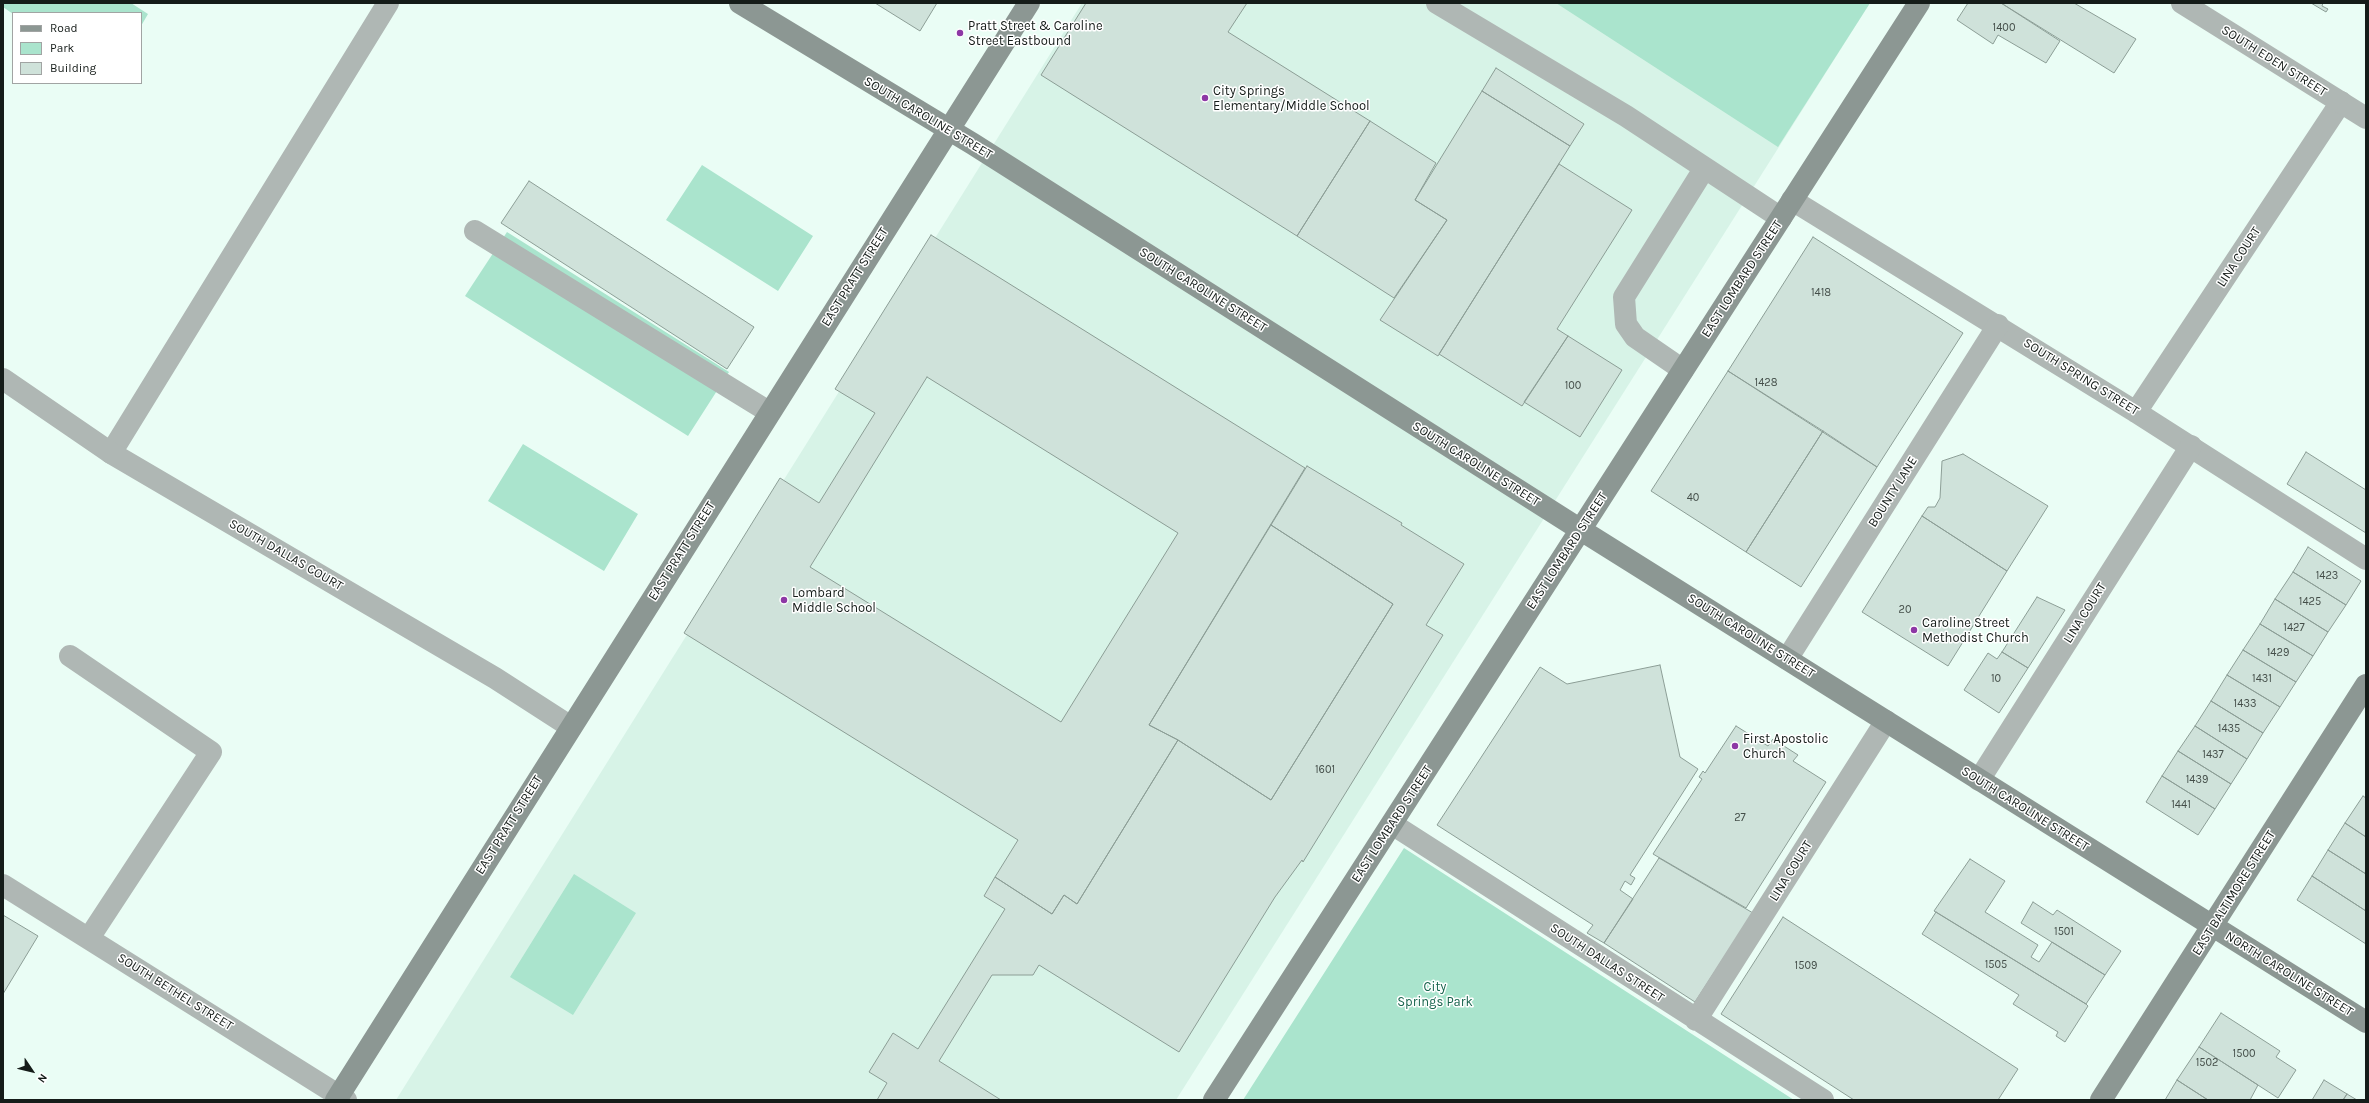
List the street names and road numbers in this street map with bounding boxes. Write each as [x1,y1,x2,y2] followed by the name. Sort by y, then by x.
[2218,22,2330,100] street label: SOUTH EDEN STREET
[861,73,995,163] street label: SOUTH CAROLINE STREET
[1698,218,1786,340] street label: EAST LOMBARD STREET
[2214,224,2264,290] street label: LINA COURT
[818,225,892,329] street label: EAST PRATT STREET
[1136,244,1270,336] street label: SOUTH CAROLINE STREET
[2020,335,2142,419] street label: SOUTH SPRING STREET
[1409,418,1543,510] street label: SOUTH CAROLINE STREET
[1865,454,1921,530] street label: BOUNTY LANE
[1523,490,1611,612] street label: EAST LOMBARD STREET
[645,499,719,603] street label: EAST PRATT STREET
[226,516,346,594] street label: SOUTH DALLAS COURT
[2060,580,2110,646] street label: LINA COURT
[1684,590,1818,682] street label: SOUTH CAROLINE STREET
[1348,763,1436,885] street label: EAST LOMBARD STREET
[1958,763,2092,855] street label: SOUTH CAROLINE STREET
[472,773,546,877] street label: EAST PRATT STREET
[2189,828,2279,958] street label: EAST BALTIMORE STREET
[1766,838,1816,904] street label: LINA COURT
[1547,920,1667,1006] street label: SOUTH DALLAS STREET
[2222,928,2356,1020] street label: NORTH CAROLINE STREET
[114,950,236,1034] street label: SOUTH BETHEL STREET

